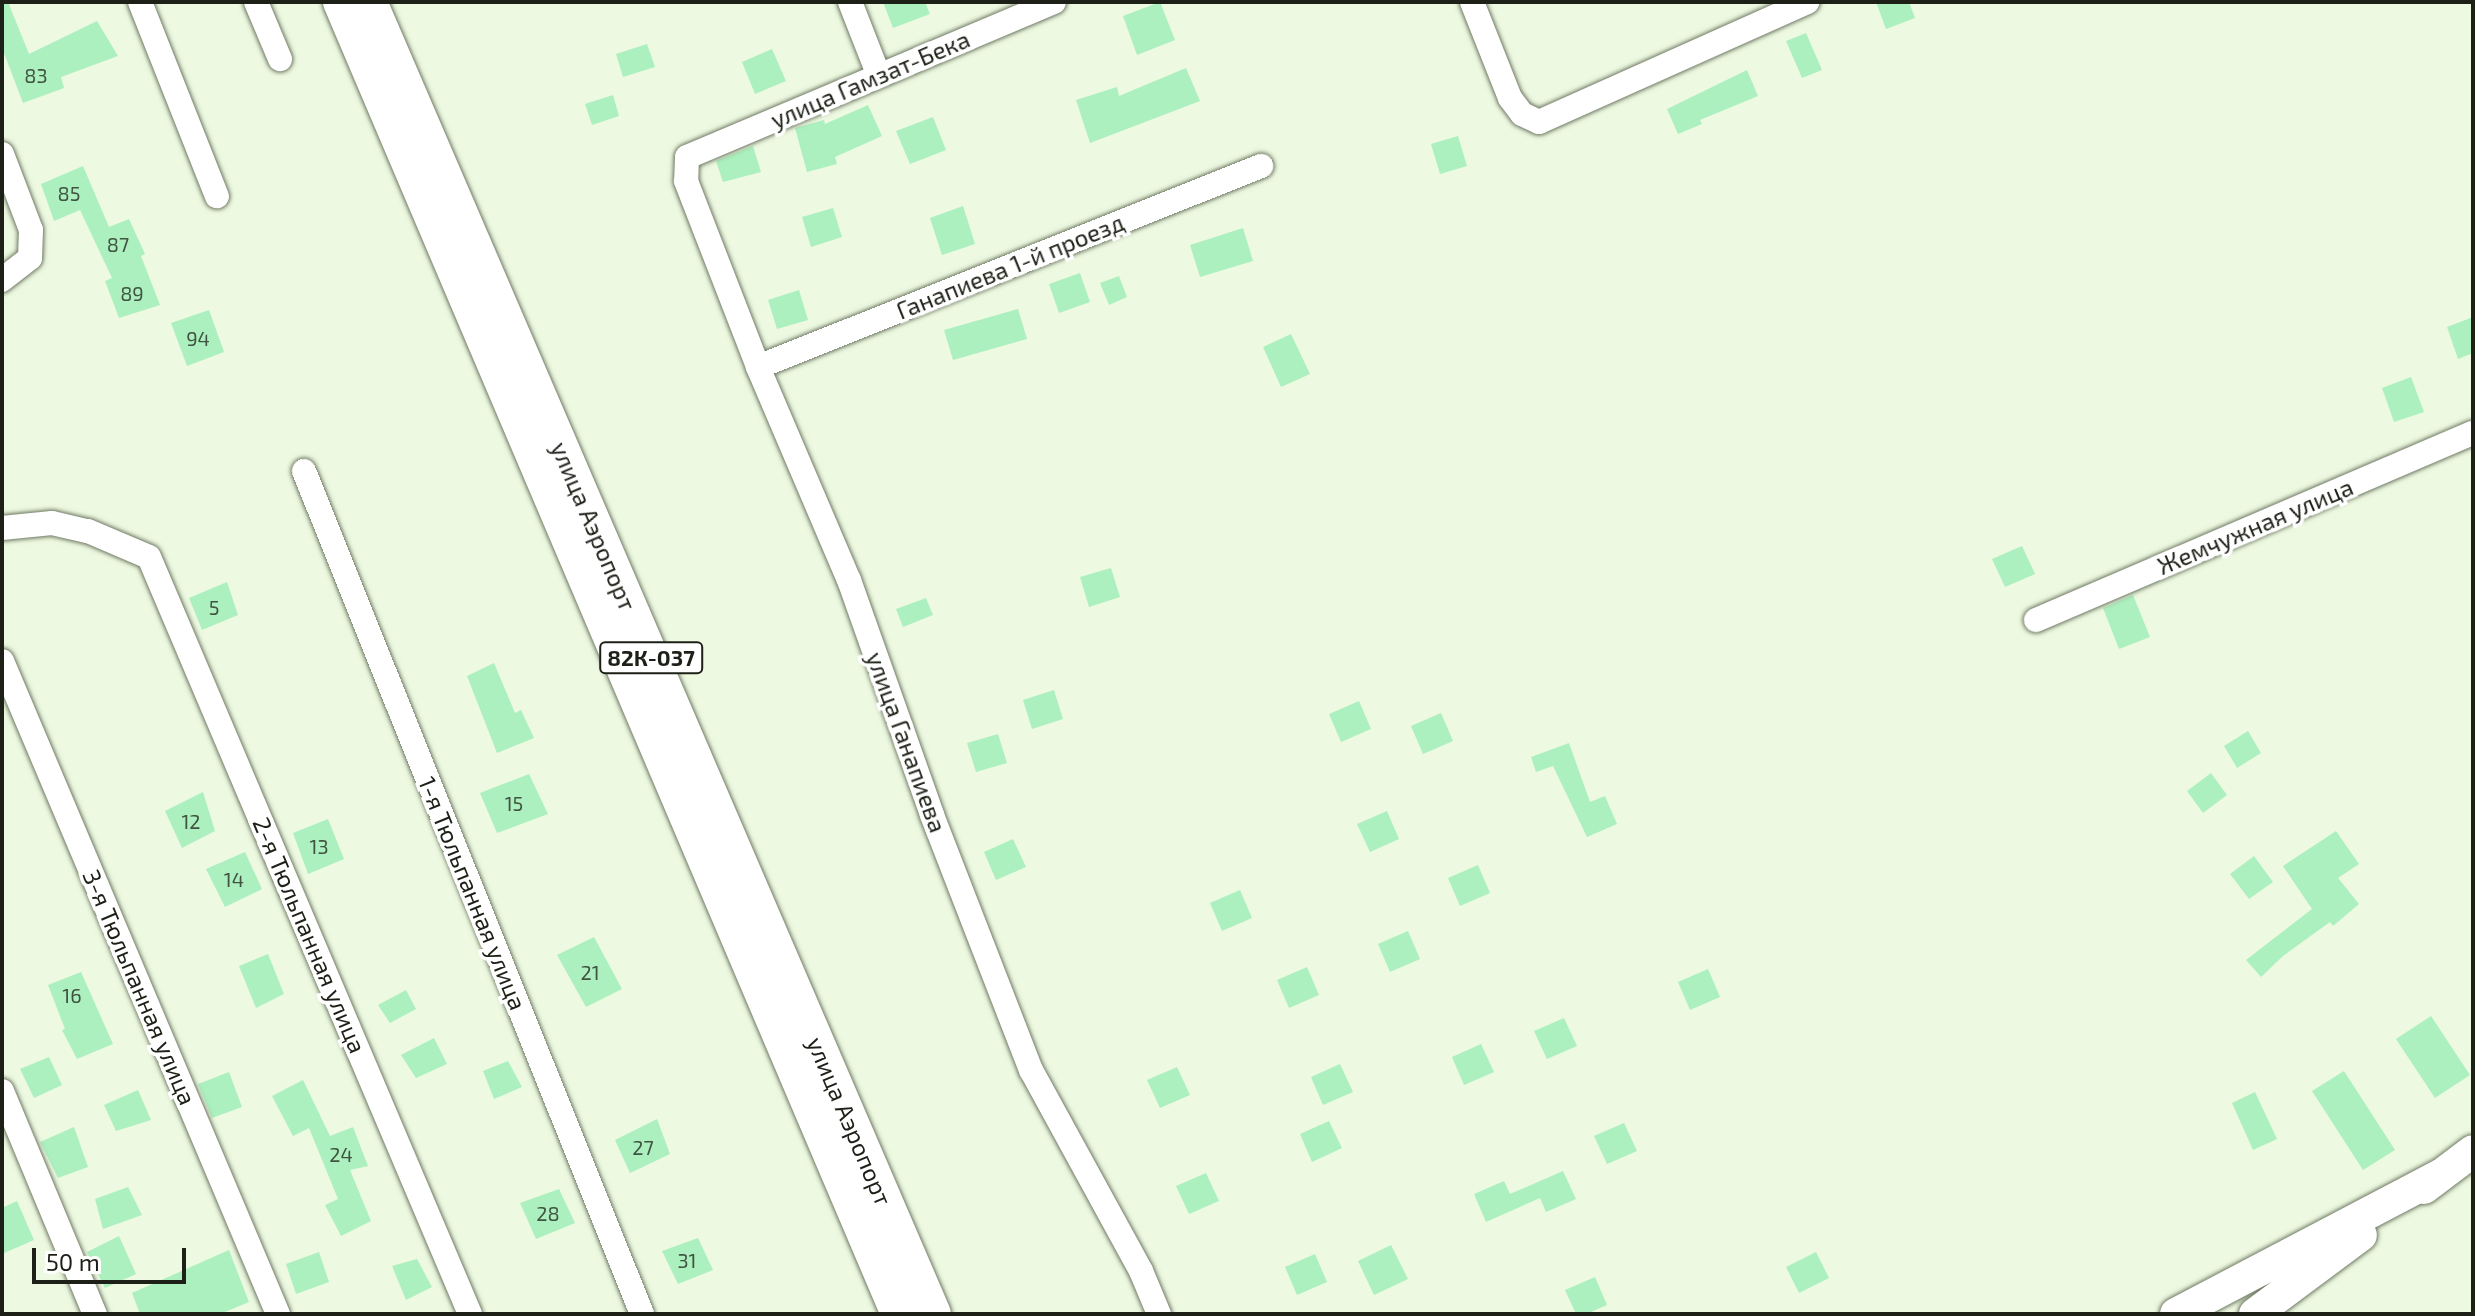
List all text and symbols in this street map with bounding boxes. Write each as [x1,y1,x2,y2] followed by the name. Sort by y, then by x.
[766,24,974,134] street label: улица Гамзат-Бека
[24,63,48,87] house number: 83
[58,181,80,205] house number: 85
[892,207,1128,325] street label: Ганапиева 1-й проезд
[107,232,129,256] house number: 87
[120,281,144,305] house number: 89
[186,326,210,350] house number: 94
[545,437,643,615] street label: улица Аэропорт
[2153,472,2357,580] street label: Жемчужная улица
[209,595,219,619] house number: 5
[599,640,703,676] road number: 82К-037
[861,648,953,836] street label: улица Ганапиева
[413,772,533,1014] street label: 1-я Тюльпанная улица
[505,791,523,815] house number: 15
[181,809,201,833] house number: 12
[247,813,373,1057] street label: 2-я Тюльпанная улица
[309,834,329,858] house number: 13
[77,865,203,1109] street label: 3-я Тюльпанная улица
[224,867,244,891] house number: 14
[580,960,600,984] house number: 21
[62,983,82,1007] house number: 16
[801,1032,899,1210] street label: улица Аэропорт
[632,1135,654,1159] house number: 27
[329,1142,353,1166] house number: 24
[536,1201,560,1225] house number: 28
[36,1232,190,1282] scale bar
[46,1247,100,1276] text: 50 m
[677,1248,697,1272] house number: 31

